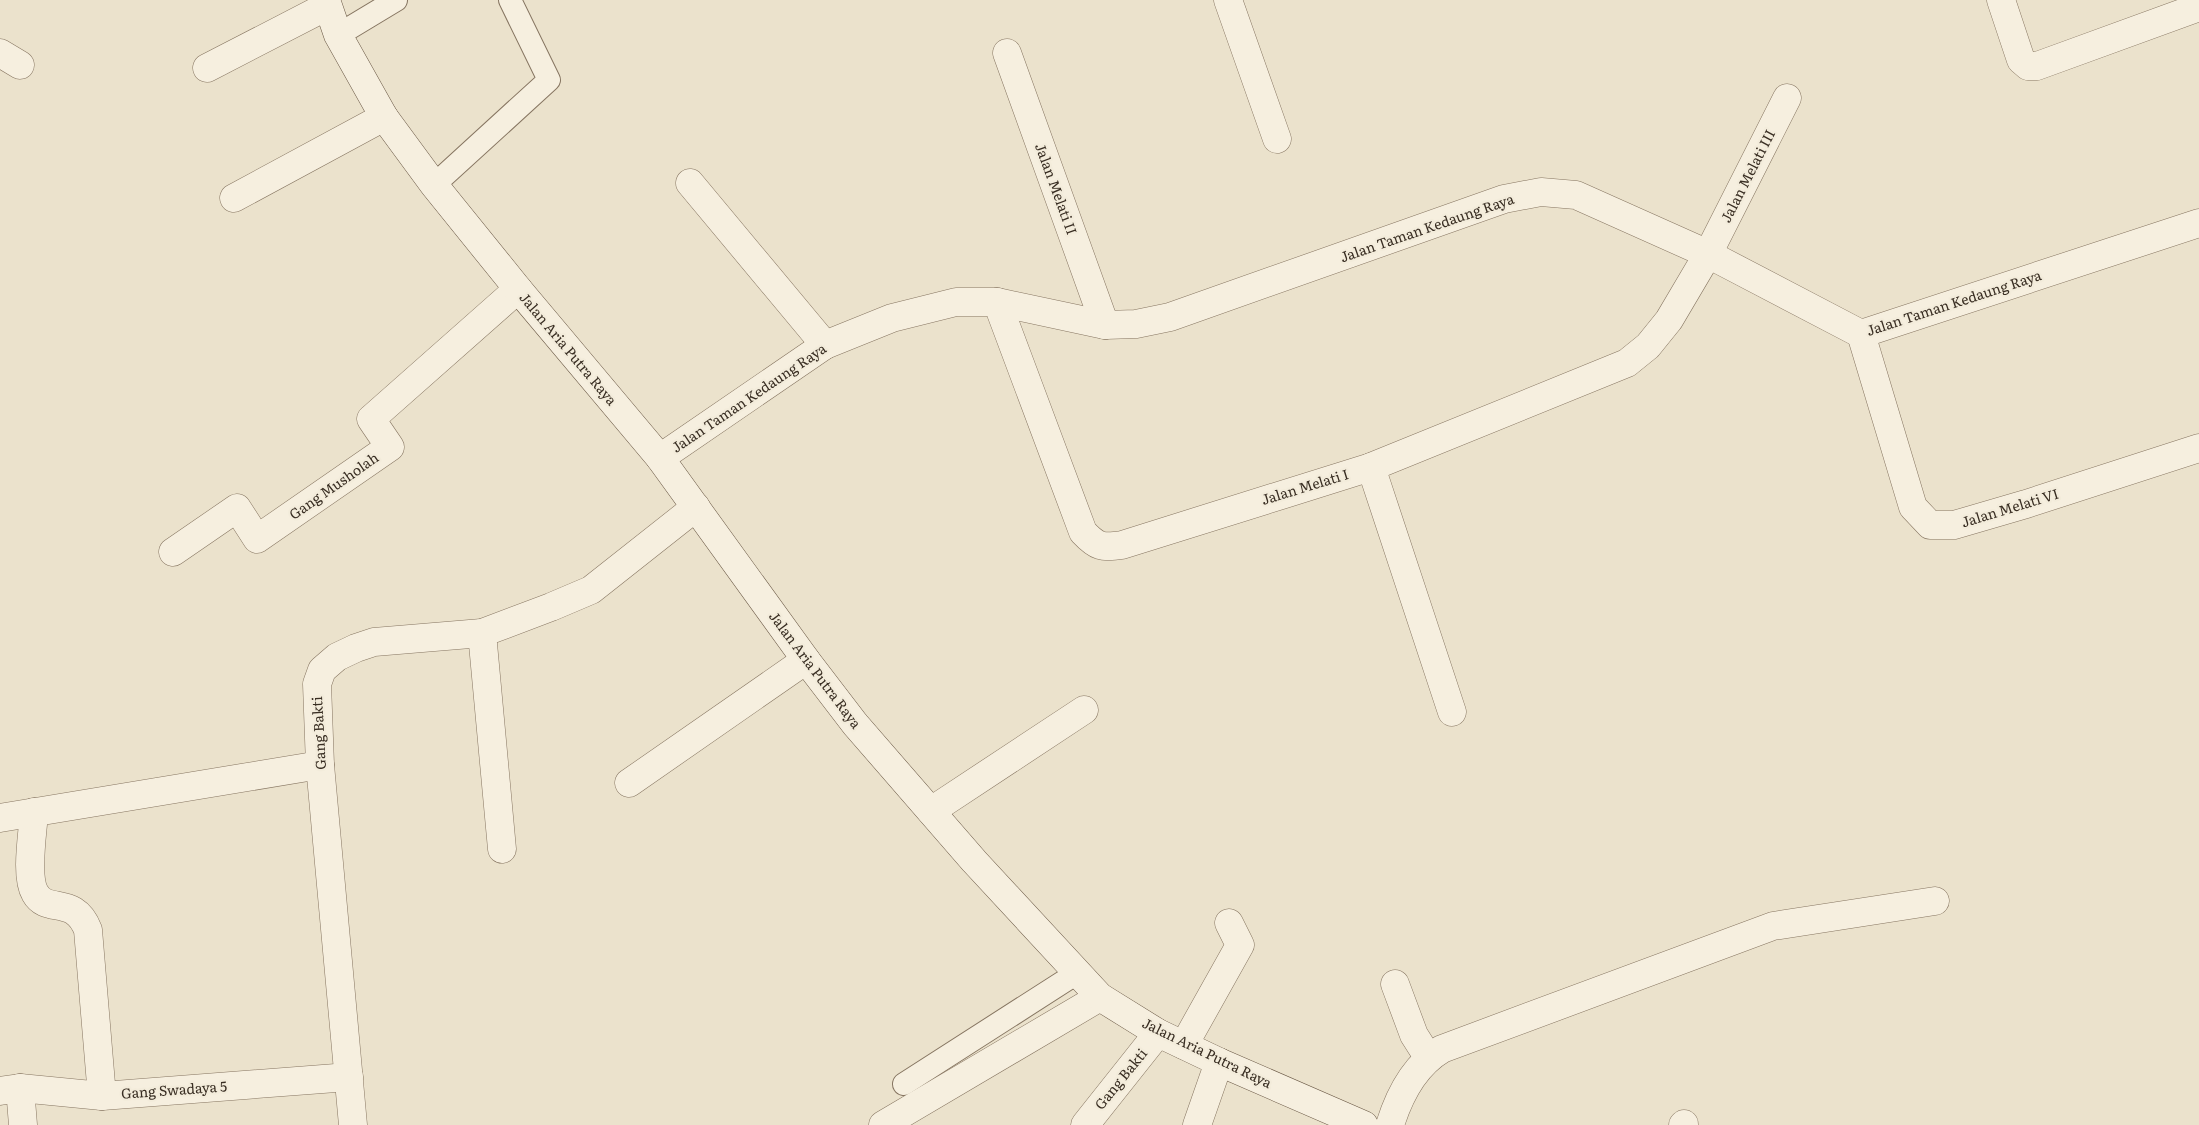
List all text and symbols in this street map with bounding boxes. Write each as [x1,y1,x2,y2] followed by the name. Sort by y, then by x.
[1715,126,1779,225] street label: Jalan Melati III
[1031,140,1083,237] street label: Jalan Melati II
[1337,188,1517,266] street label: Jalan Taman Kedaung Raya
[1864,264,2044,340] street label: Jalan Taman Kedaung Raya
[515,288,622,409] street label: Jalan Aria Putra Raya
[667,337,830,457] street label: Jalan Taman Kedaung Raya
[285,447,382,523] street label: Gang Musholah
[1259,463,1351,509] street label: Jalan Melati I
[1959,483,2061,531] street label: Jalan Melati VI
[765,607,867,732] street label: Jalan Aria Putra Raya
[306,696,330,770] street label: Gang Bakti
[1139,1012,1276,1092] street label: Jalan Aria Putra Raya
[1089,1043,1151,1113] street label: Gang Bakti
[120,1075,228,1103] street label: Gang Swadaya 5

